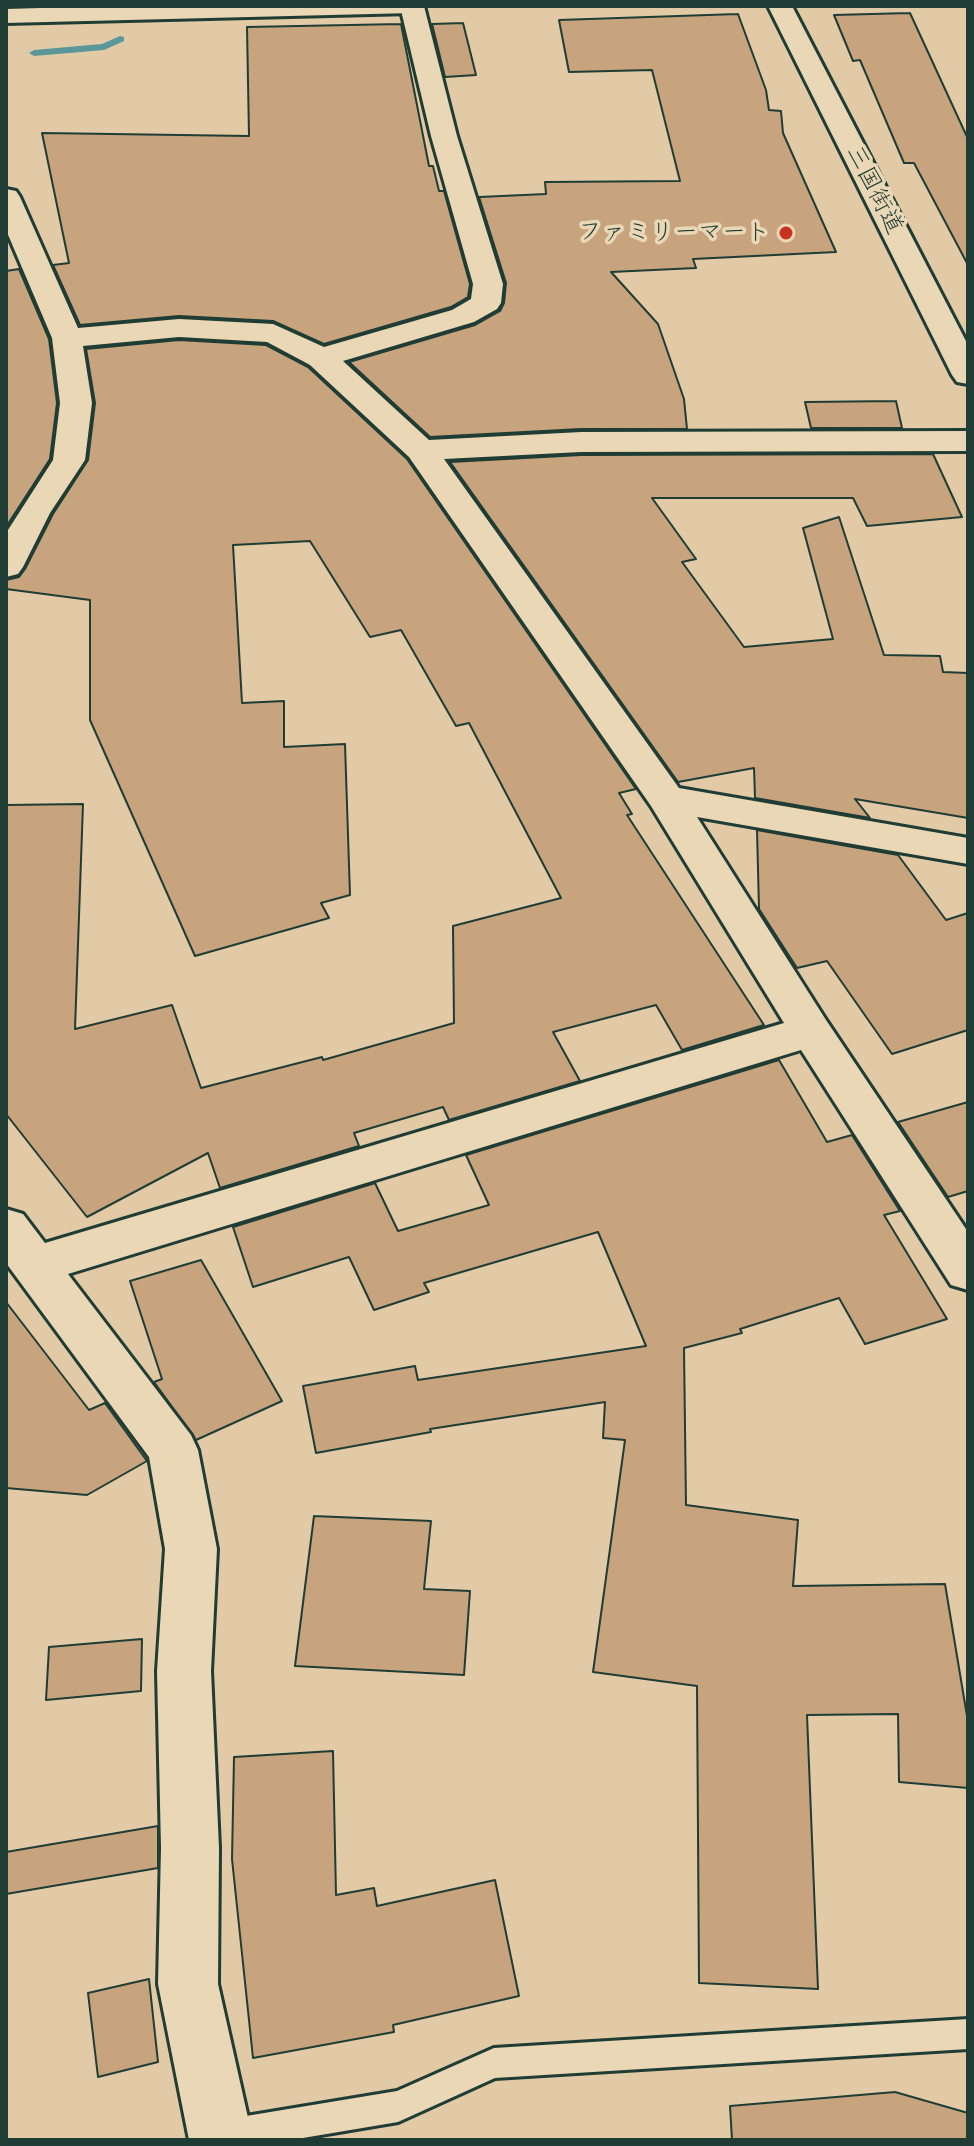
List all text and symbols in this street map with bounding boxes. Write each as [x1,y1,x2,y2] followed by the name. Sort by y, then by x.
[839,141,909,239] street label: 三国街道
[578,219,770,247] place label: ファミリーマート
[777,224,795,242] marker: ファミリーマート

